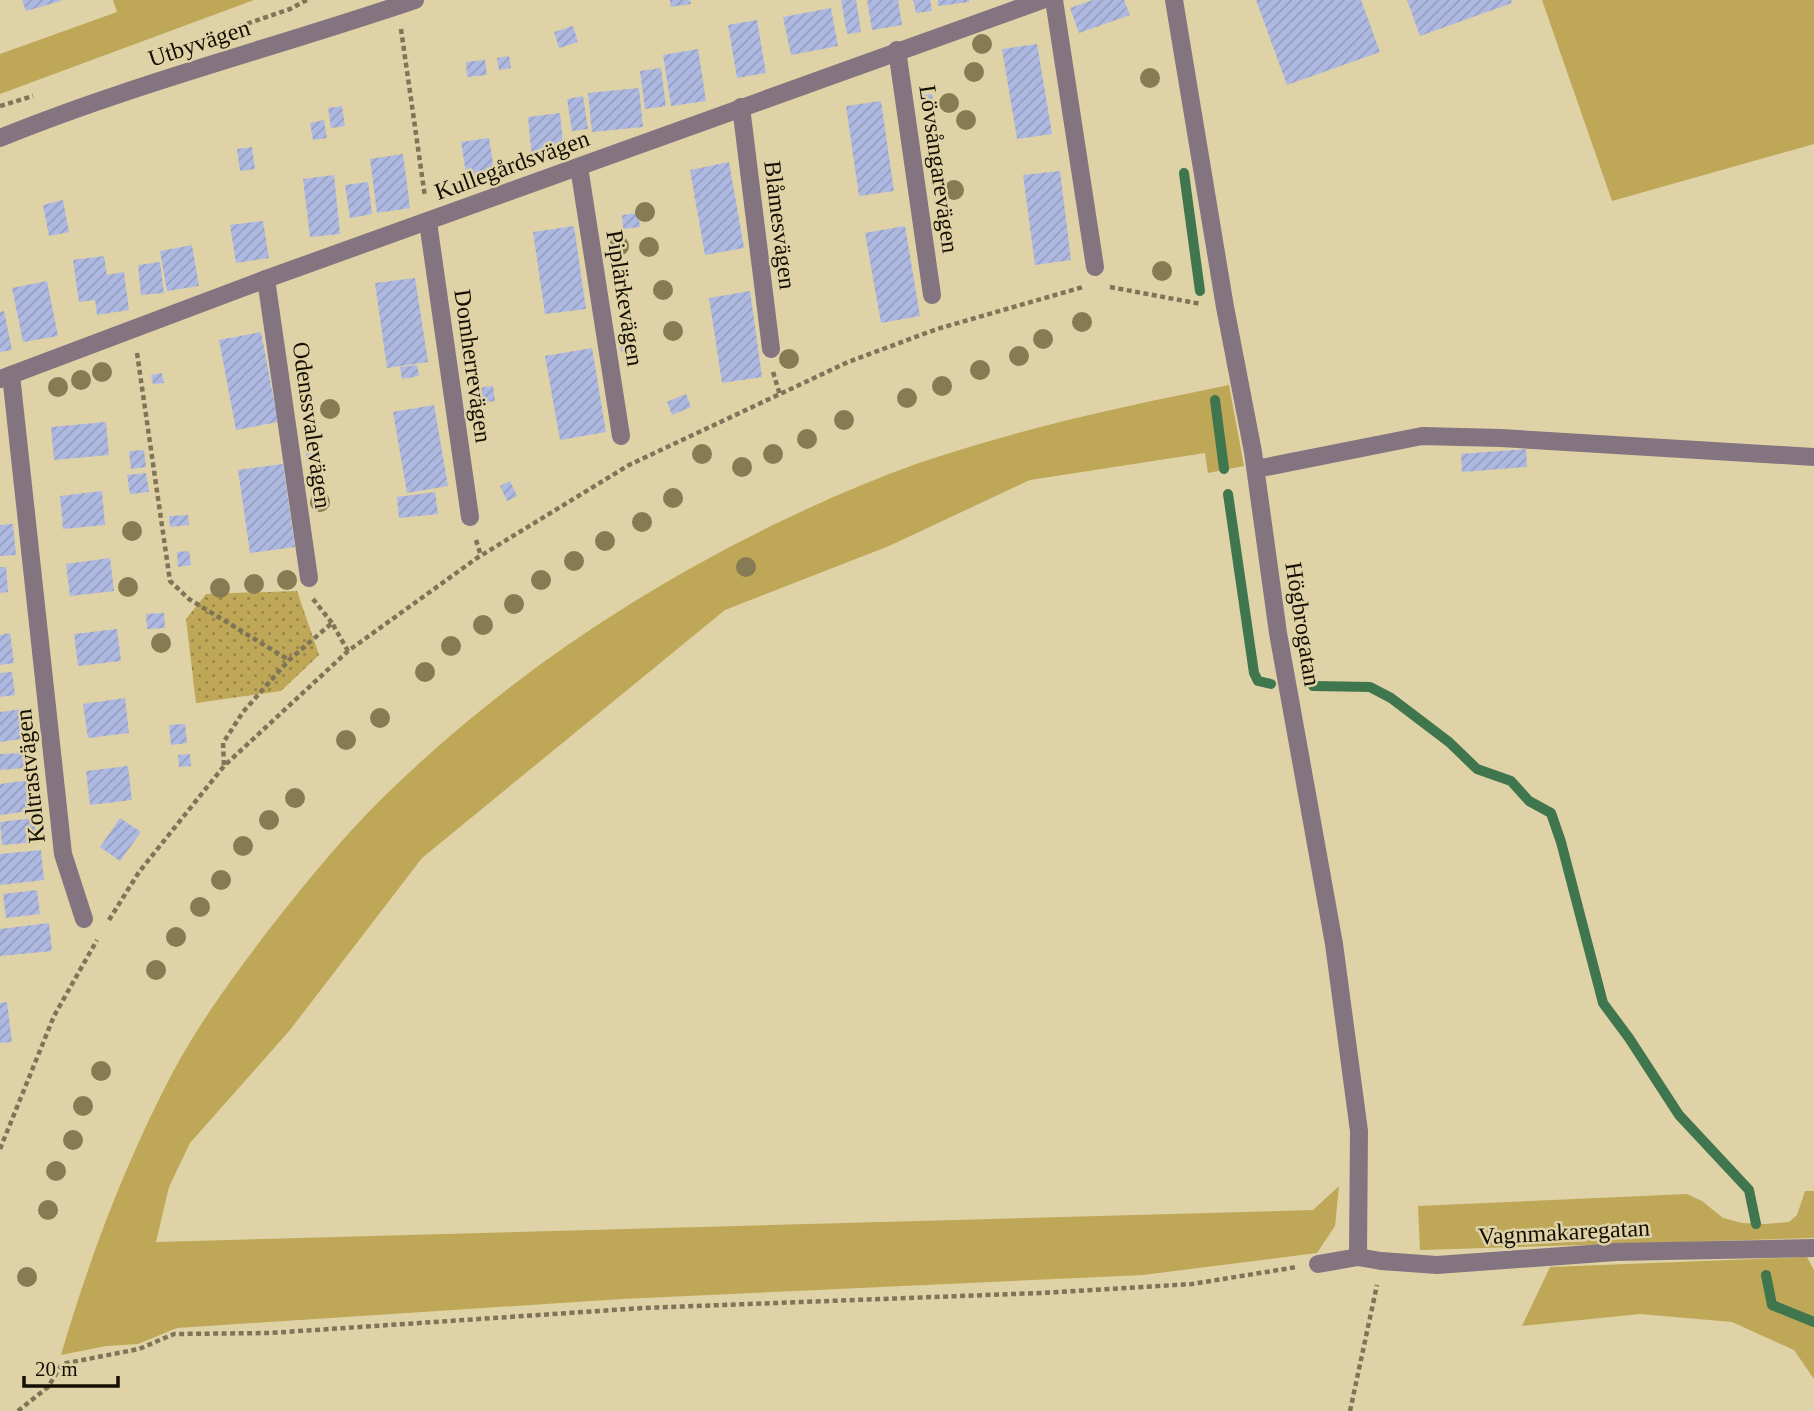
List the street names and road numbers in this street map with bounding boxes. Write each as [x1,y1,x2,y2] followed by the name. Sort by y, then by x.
[145,14,253,72] street label: Utbyvägen
[914,83,964,255] street label: Lövsångarevägen
[431,125,593,205] street label: Kullegårdsvägen
[759,159,801,291] street label: Blåmesvägen
[601,228,649,368] street label: Piplärkevägen
[449,288,497,444] street label: Domherrevägen
[287,340,337,510] street label: Odenssvalevägen
[1280,560,1326,688] street label: Högbrogatan
[10,708,50,844] street label: Koltrastvägen
[1477,1215,1651,1249] street label: Vagnmakaregatan

